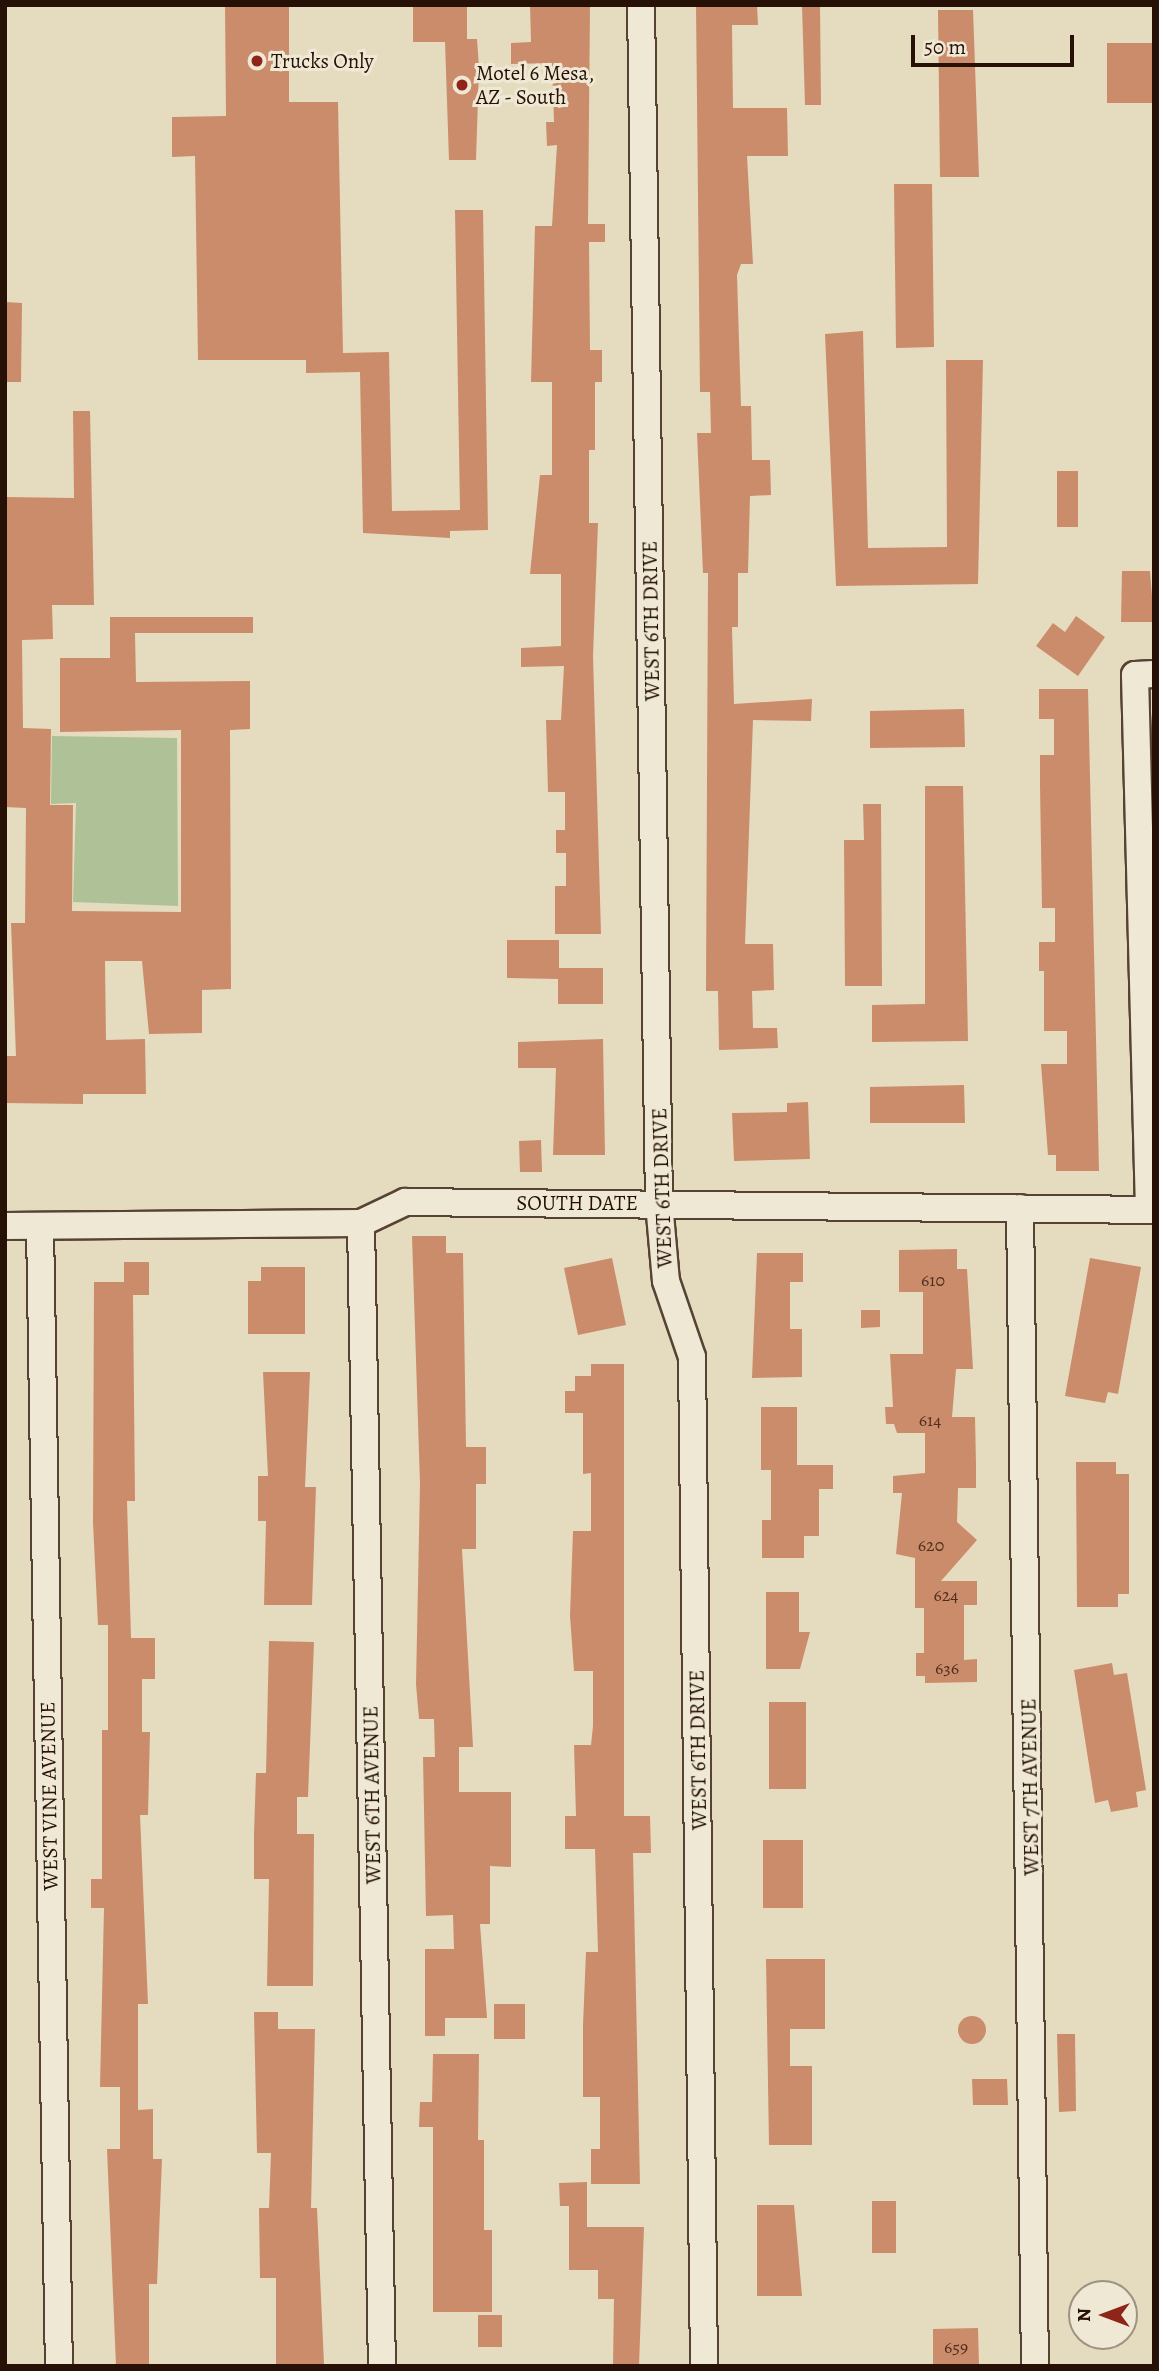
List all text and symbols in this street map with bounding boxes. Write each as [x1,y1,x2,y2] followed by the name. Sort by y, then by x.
[914,21,1077,65] scale bar
[924,33,966,61] text: 50 m
[271,48,374,74] place label: Trucks Only
[249,53,265,69] marker: Trucks Only
[476,60,594,110] place label: Motel 6 Mesa, AZ - South
[454,77,470,93] marker: Motel 6 Mesa, AZ - South
[637,541,665,701] street label: WEST 6TH DRIVE
[647,1107,677,1269] street label: WEST 6TH DRIVE
[516,1190,638,1216] street label: SOUTH DATE
[921,1269,945,1291] house number: 610
[919,1409,941,1431] house number: 614
[918,1534,944,1556] house number: 620
[933,1584,959,1606] house number: 624
[935,1657,959,1679] house number: 636
[684,1670,712,1830] street label: WEST 6TH DRIVE
[1016,1698,1044,1876] street label: WEST 7TH AVENUE
[35,1701,63,1891] street label: WEST VINE AVENUE
[358,1706,386,1884] street label: WEST 6TH AVENUE
[1068,2280,1138,2350] north arrow
[1071,2308,1097,2322] text: N
[944,2336,968,2358] house number: 659

